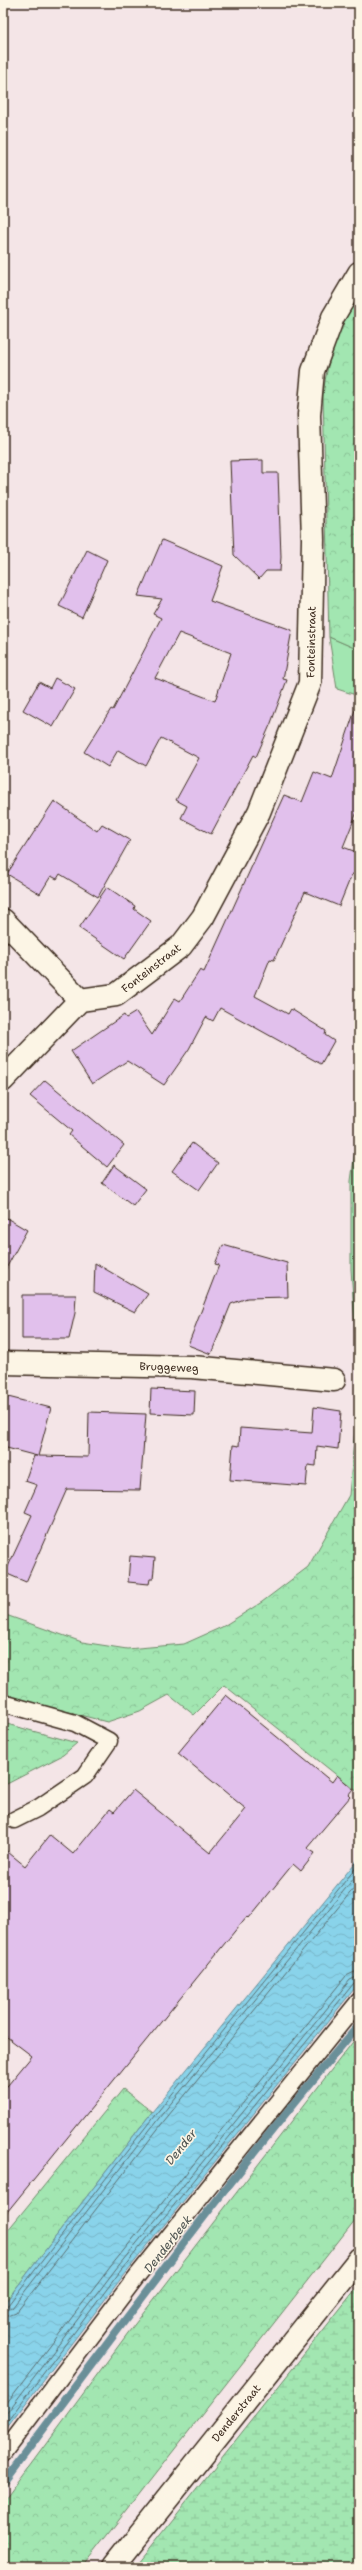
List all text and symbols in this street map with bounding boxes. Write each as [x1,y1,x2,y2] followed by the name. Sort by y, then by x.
[303,606,320,678] street label: Fonteinstraat
[118,940,184,996] street label: Fonteinstraat
[139,1359,199,1376] street label: Bruggeweg
[162,2125,201,2168] water label: Dender
[140,2212,196,2276] water label: Denderbeek
[208,2381,264,2445] street label: Denderstraat

